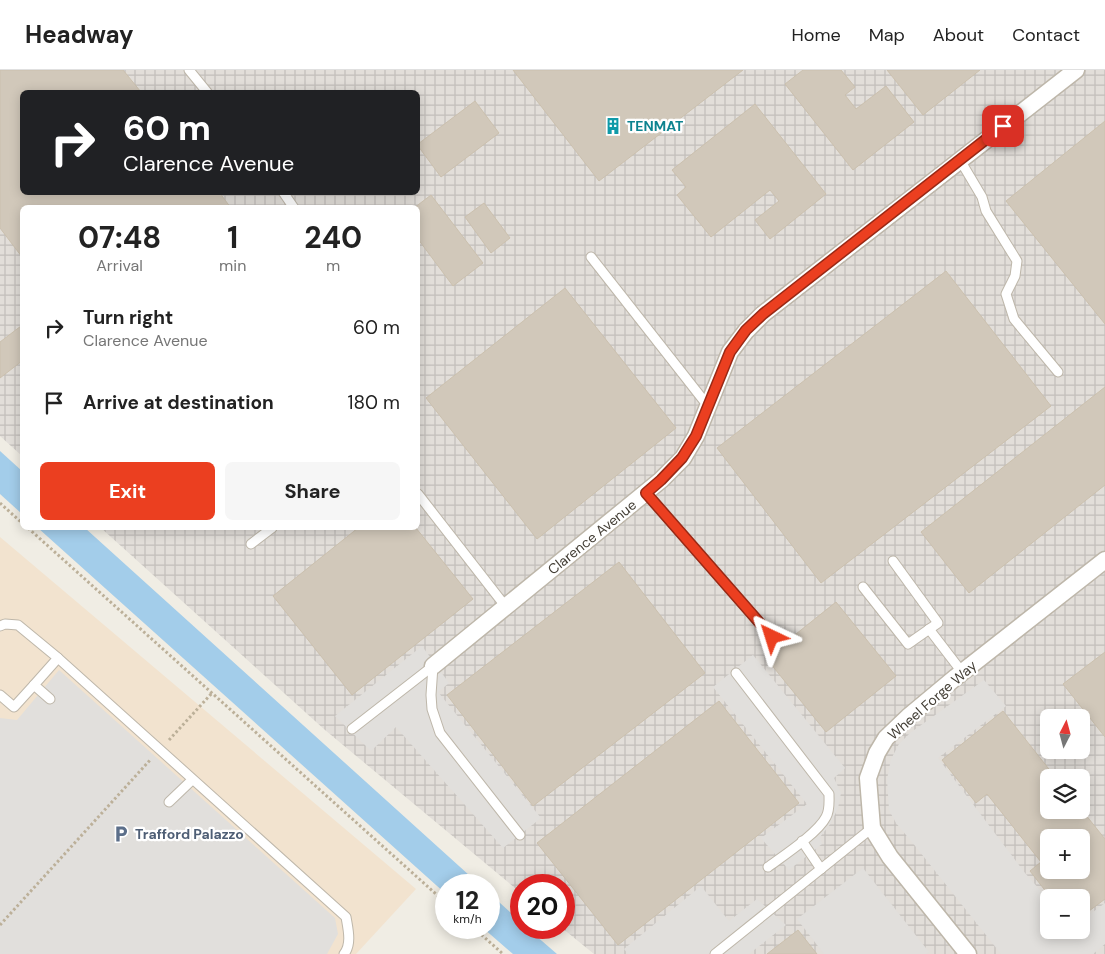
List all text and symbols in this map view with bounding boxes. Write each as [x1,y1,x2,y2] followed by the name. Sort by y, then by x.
[25,19,134,50] text: Headway
[791,23,841,47] text: Home
[869,23,905,47] text: Map
[933,23,984,47] text: About
[1012,23,1080,47] text: Contact
[123,105,211,151] text: 60 m
[982,105,1024,147] pin
[40,110,105,175] icon: right
[989,112,1017,140] icon: arrive
[603,116,623,136] building icon: TENMAT
[627,117,683,135] place label: TENMAT
[123,149,294,178] text: Clarence Avenue
[78,218,161,257] text: 07:48
[227,218,238,257] text: 1
[304,218,362,257] text: 240
[96,255,143,276] text: Arrival
[219,255,246,276] text: min
[326,255,340,276] text: m
[83,305,173,330] text: Turn right
[40,314,68,342] icon: right
[353,315,400,340] text: 60 m
[83,330,208,351] text: Clarence Avenue
[40,389,68,417] icon: arrive
[83,390,274,415] text: Arrive at destination
[348,390,400,415] text: 180 m
[40,462,215,520] button: Exit
[225,462,400,520] button: Share
[544,496,640,578] street label: Clarence Avenue
[745,610,797,662] position arrow
[884,656,980,744] street label: Wheel Forge Way
[1040,709,1090,759] north arrow
[1040,709,1090,939] map controls
[1040,769,1090,819] button: layers
[111,824,131,844] parking icon: Trafford Palazzo
[135,825,244,843] place label: Trafford Palazzo
[1040,829,1090,879] button: +
[510,874,575,939] speed limit sign: 20
[456,884,479,917] text: 12
[1040,889,1090,939] button: −
[453,911,482,927] text: km/h

